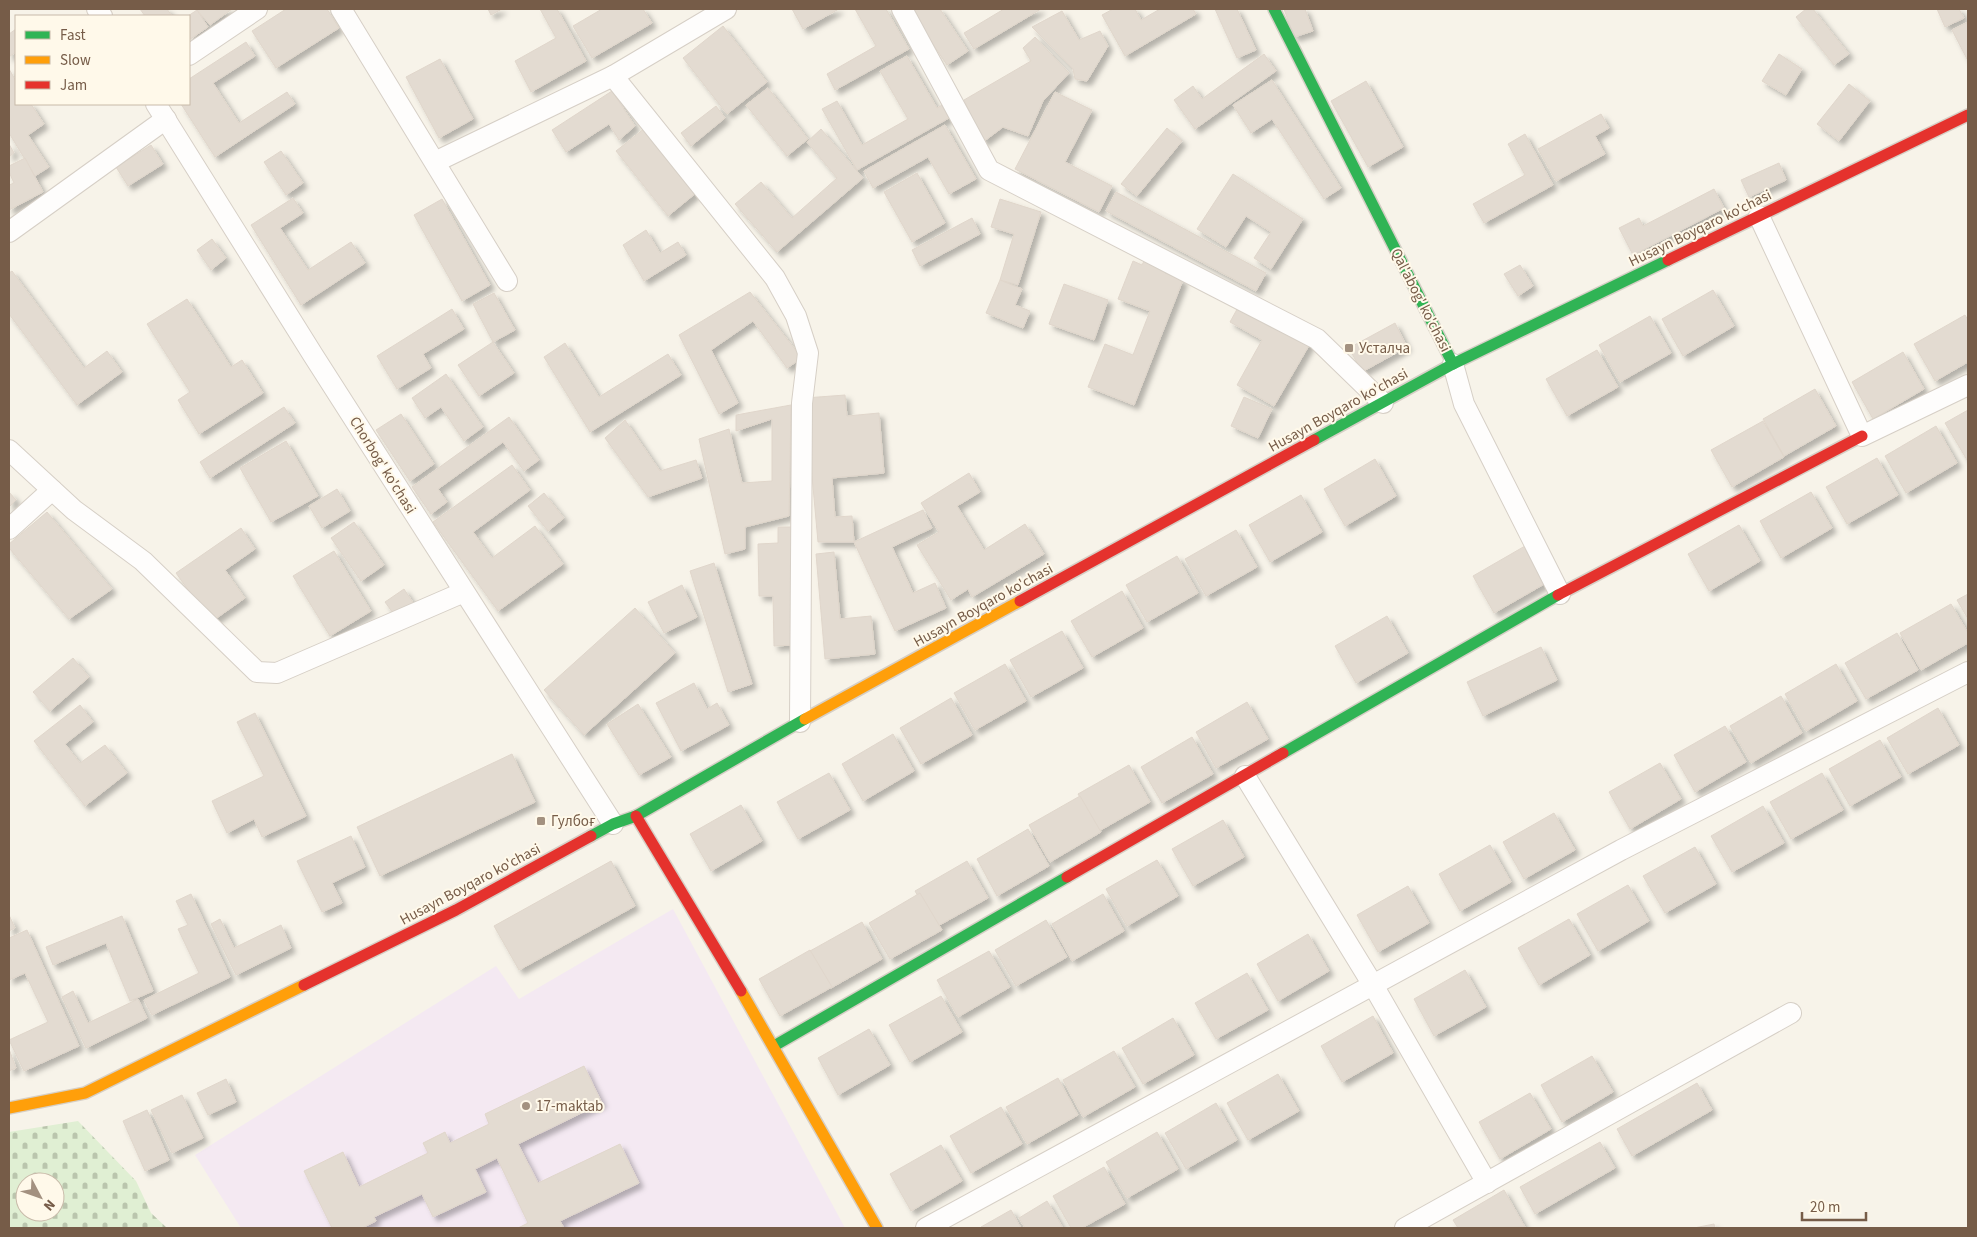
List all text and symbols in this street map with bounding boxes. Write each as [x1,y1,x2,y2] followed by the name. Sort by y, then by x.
[15,15,190,105] legend
[60,25,86,46] text: Fast
[60,50,91,71] text: Slow
[60,75,87,96] text: Jam
[1625,185,1775,272] street label: Husayn Boyqaro ko'chasi
[1385,245,1456,356] street label: Qal'abog' ko'chasi
[1359,338,1410,359] place label: Усталча
[1343,342,1355,354] marker: Усталча
[1265,363,1412,458] street label: Husayn Boyqaro ko'chasi
[344,412,421,518] street label: Сhorbog' ko'chasi
[910,558,1057,653] street label: Husayn Boyqaro ko'chasi
[551,811,596,832] place label: Гулбоғ
[535,815,547,827] marker: Гулбоғ
[396,838,544,930] street label: Husayn Boyqaro ko'chasi
[536,1096,603,1117] place label: 17-maktab
[520,1100,532,1112] marker: 17-maktab
[15,1172,65,1222] north arrow
[1802,1190,1866,1222] scale bar
[38,1195,60,1215] text: N
[1810,1197,1840,1218] text: 20 m

